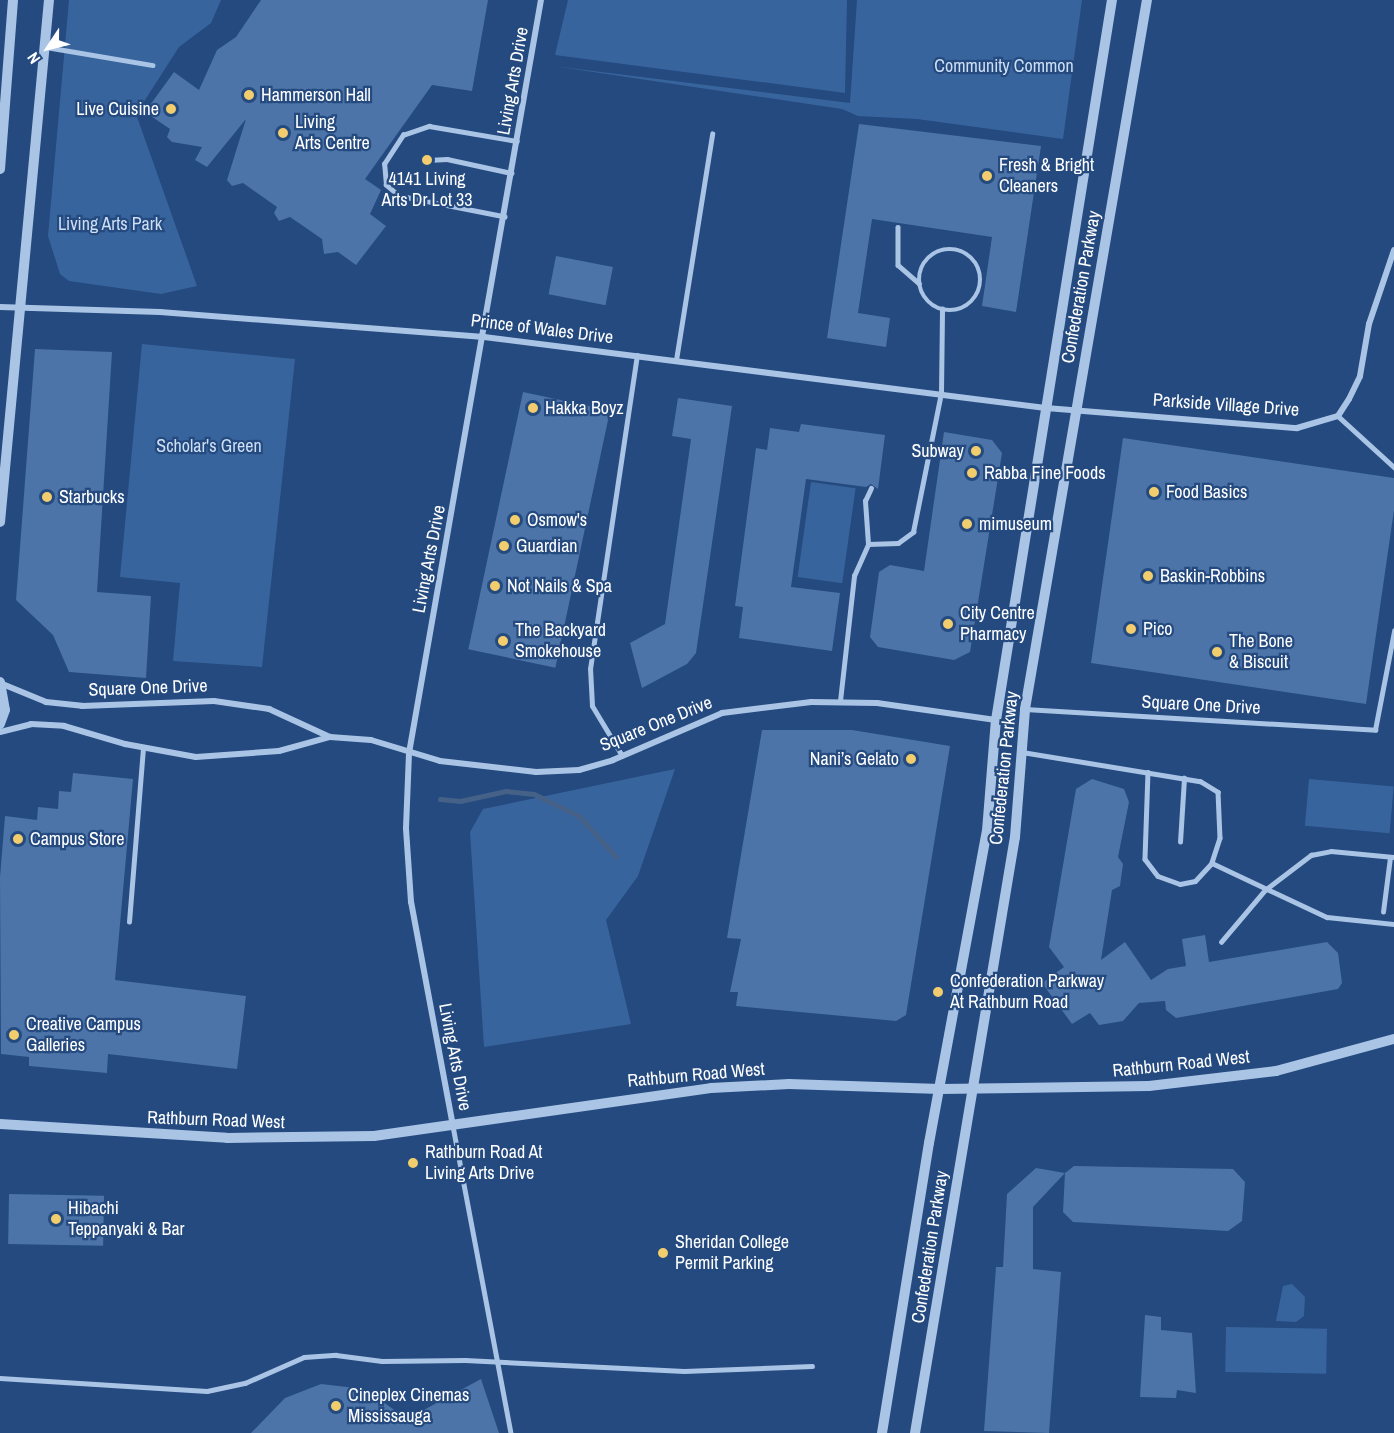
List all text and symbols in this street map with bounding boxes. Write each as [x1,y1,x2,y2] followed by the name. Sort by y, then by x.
[18,18,78,78] north arrow
[493,25,533,137] street label: Living Arts Drive
[22,48,45,69] text: N
[934,55,1074,77] park label: Community Common
[261,84,371,106] place label: Hammerson Hall
[242,88,256,102] marker: Hammerson Hall
[76,98,159,120] place label: Live Cuisine
[164,102,178,116] marker: Live Cuisine
[295,112,370,154] place label: Living Arts Centre
[276,126,290,140] marker: Living Arts Centre
[420,153,434,167] marker: 4141 Living Arts Dr Lot 33
[999,155,1094,198] place label: Fresh & Bright Cleaners
[381,169,473,212] place label: 4141 Living Arts Dr Lot 33
[980,169,994,183] marker: Fresh & Bright Cleaners
[1057,209,1105,365] street label: Confederation Parkway
[57,213,163,235] park label: Living Arts Park
[470,310,614,348] street label: Prince of Wales Drive
[1152,389,1300,421] street label: Parkside Village Drive
[545,397,624,419] place label: Hakka Boyz
[526,401,540,415] marker: Hakka Boyz
[156,435,262,457] park label: Scholar's Green
[911,440,964,462] place label: Subway
[969,444,983,458] marker: Subway
[984,462,1106,484] place label: Rabba Fine Foods
[965,466,979,480] marker: Rabba Fine Foods
[1166,481,1247,503] place label: Food Basics
[1147,485,1161,499] marker: Food Basics
[59,486,125,508] place label: Starbucks
[40,490,54,504] marker: Starbucks
[408,503,450,615] street label: Living Arts Drive
[527,509,587,531] place label: Osmow's
[508,513,522,527] marker: Osmow's
[979,513,1052,535] place label: mimuseum
[960,517,974,531] marker: mimuseum
[516,535,578,557] place label: Guardian
[497,539,511,553] marker: Guardian
[1160,565,1265,587] place label: Baskin-Robbins
[1141,569,1155,583] marker: Baskin-Robbins
[507,575,612,597] place label: Not Nails & Spa
[488,579,502,593] marker: Not Nails & Spa
[960,603,1035,646] place label: City Centre Pharmacy
[941,617,955,631] marker: City Centre Pharmacy
[1143,618,1173,640] place label: Pico
[515,620,606,662] place label: The Backyard Smokehouse
[1124,622,1138,636] marker: Pico
[1229,631,1293,674] place label: The Bone & Biscuit
[496,634,510,648] marker: The Backyard Smokehouse
[1210,645,1224,659] marker: The Bone & Biscuit
[88,675,208,701] street label: Square One Drive
[985,690,1023,846] street label: Confederation Parkway
[1141,691,1261,719] street label: Square One Drive
[597,692,715,756] street label: Square One Drive
[810,748,899,770] place label: Nani’s Gelato
[904,752,918,766] marker: Nani’s Gelato
[30,828,124,850] place label: Campus Store
[11,832,25,846] marker: Campus Store
[950,971,1104,1014] place label: Confederation Parkway At Rathburn Road
[931,985,945,999] marker: Confederation Parkway At Rathburn Road
[434,1001,476,1113] street label: Living Arts Drive
[26,1014,141,1056] place label: Creative Campus Galleries
[7,1028,21,1042] marker: Creative Campus Galleries
[1111,1046,1251,1082] street label: Rathburn Road West
[627,1058,765,1092] street label: Rathburn Road West
[147,1107,285,1133] street label: Rathburn Road West
[425,1142,543,1184] place label: Rathburn Road At Living Arts Drive
[406,1156,420,1170] marker: Rathburn Road At Living Arts Drive
[907,1169,953,1325] street label: Confederation Parkway
[68,1198,185,1240] place label: Hibachi Teppanyaki & Bar
[49,1212,63,1226] marker: Hibachi Teppanyaki & Bar
[675,1232,789,1274] place label: Sheridan College Permit Parking
[656,1246,670,1260] marker: Sheridan College Permit Parking
[348,1385,469,1428] place label: Cineplex Cinemas Mississauga
[329,1399,343,1413] marker: Cineplex Cinemas Mississauga

